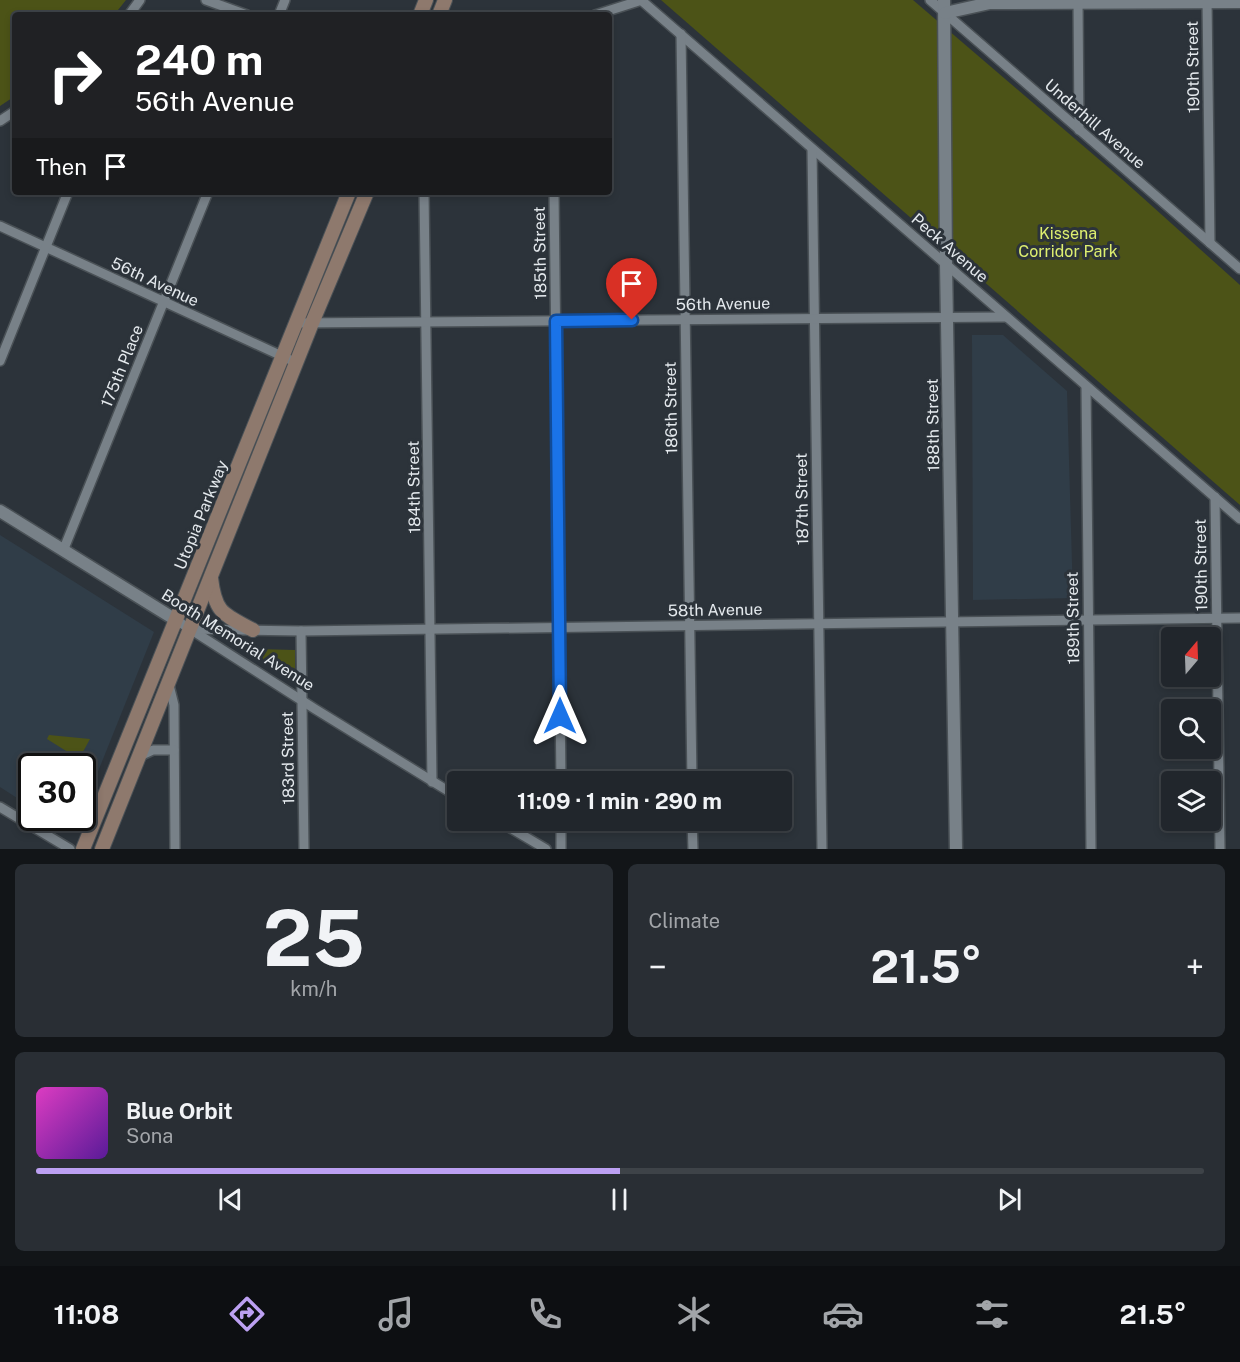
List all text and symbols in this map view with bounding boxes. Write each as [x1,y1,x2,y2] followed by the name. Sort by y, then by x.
[1183,21,1203,113] street label: 190th Street
[135,35,263,84] text: 240 m
[36,36,114,114] icon: right
[1041,75,1149,173] street label: Underhill Avenue
[135,85,294,117] text: 56th Avenue
[99,150,132,183] icon: arrive
[36,154,87,180] text: Then
[530,206,550,300] street label: 185th Street
[908,209,992,287] street label: Peck Avenue
[1018,224,1118,261] park label: Kissena Corridor Park
[108,253,202,311] street label: 56th Avenue
[606,258,657,320] pin
[615,267,648,300] icon: arrive
[676,294,770,314] street label: 56th Avenue
[97,322,147,410] street label: 175th Place
[661,361,681,455] street label: 186th Street
[923,378,943,472] street label: 188th Street
[404,440,424,534] street label: 184th Street
[792,453,812,545] street label: 187th Street
[170,457,232,573] street label: Utopia Parkway
[1191,519,1211,611] street label: 190th Street
[1063,571,1083,665] street label: 189th Street
[158,585,318,695] street label: Booth Memorial Avenue
[667,600,763,620] street label: 58th Avenue
[1161,627,1221,687] north arrow
[1161,627,1221,831] map controls
[528,684,592,748] position arrow
[1161,699,1221,759] button: search
[278,711,298,805] street label: 183rd Street
[18,753,96,831] speed limit sign: 30
[1161,771,1221,831] button: layers
[517,788,722,814] text: 11:09 · 1 min · 290 m
[263,892,365,984] text: 25
[649,909,720,933] text: Climate
[870,940,982,993] text: 21.5°
[649,948,667,986] text: −
[1186,948,1204,986] text: +
[290,977,337,1001] text: km/h
[126,1098,233,1124] text: Blue Orbit
[126,1124,173,1148] text: Sona
[214,1183,247,1216] icon: previous
[603,1183,636,1216] icon: pause
[993,1183,1026,1216] icon: next
[226,1293,268,1335] icon: directions
[375,1293,417,1335] icon: music
[524,1293,566,1335] icon: phone
[673,1293,715,1335] icon: climate
[822,1293,864,1335] icon: car
[971,1293,1013,1335] icon: filters
[53,1298,119,1330] text: 11:08
[1120,1298,1187,1330] text: 21.5°

